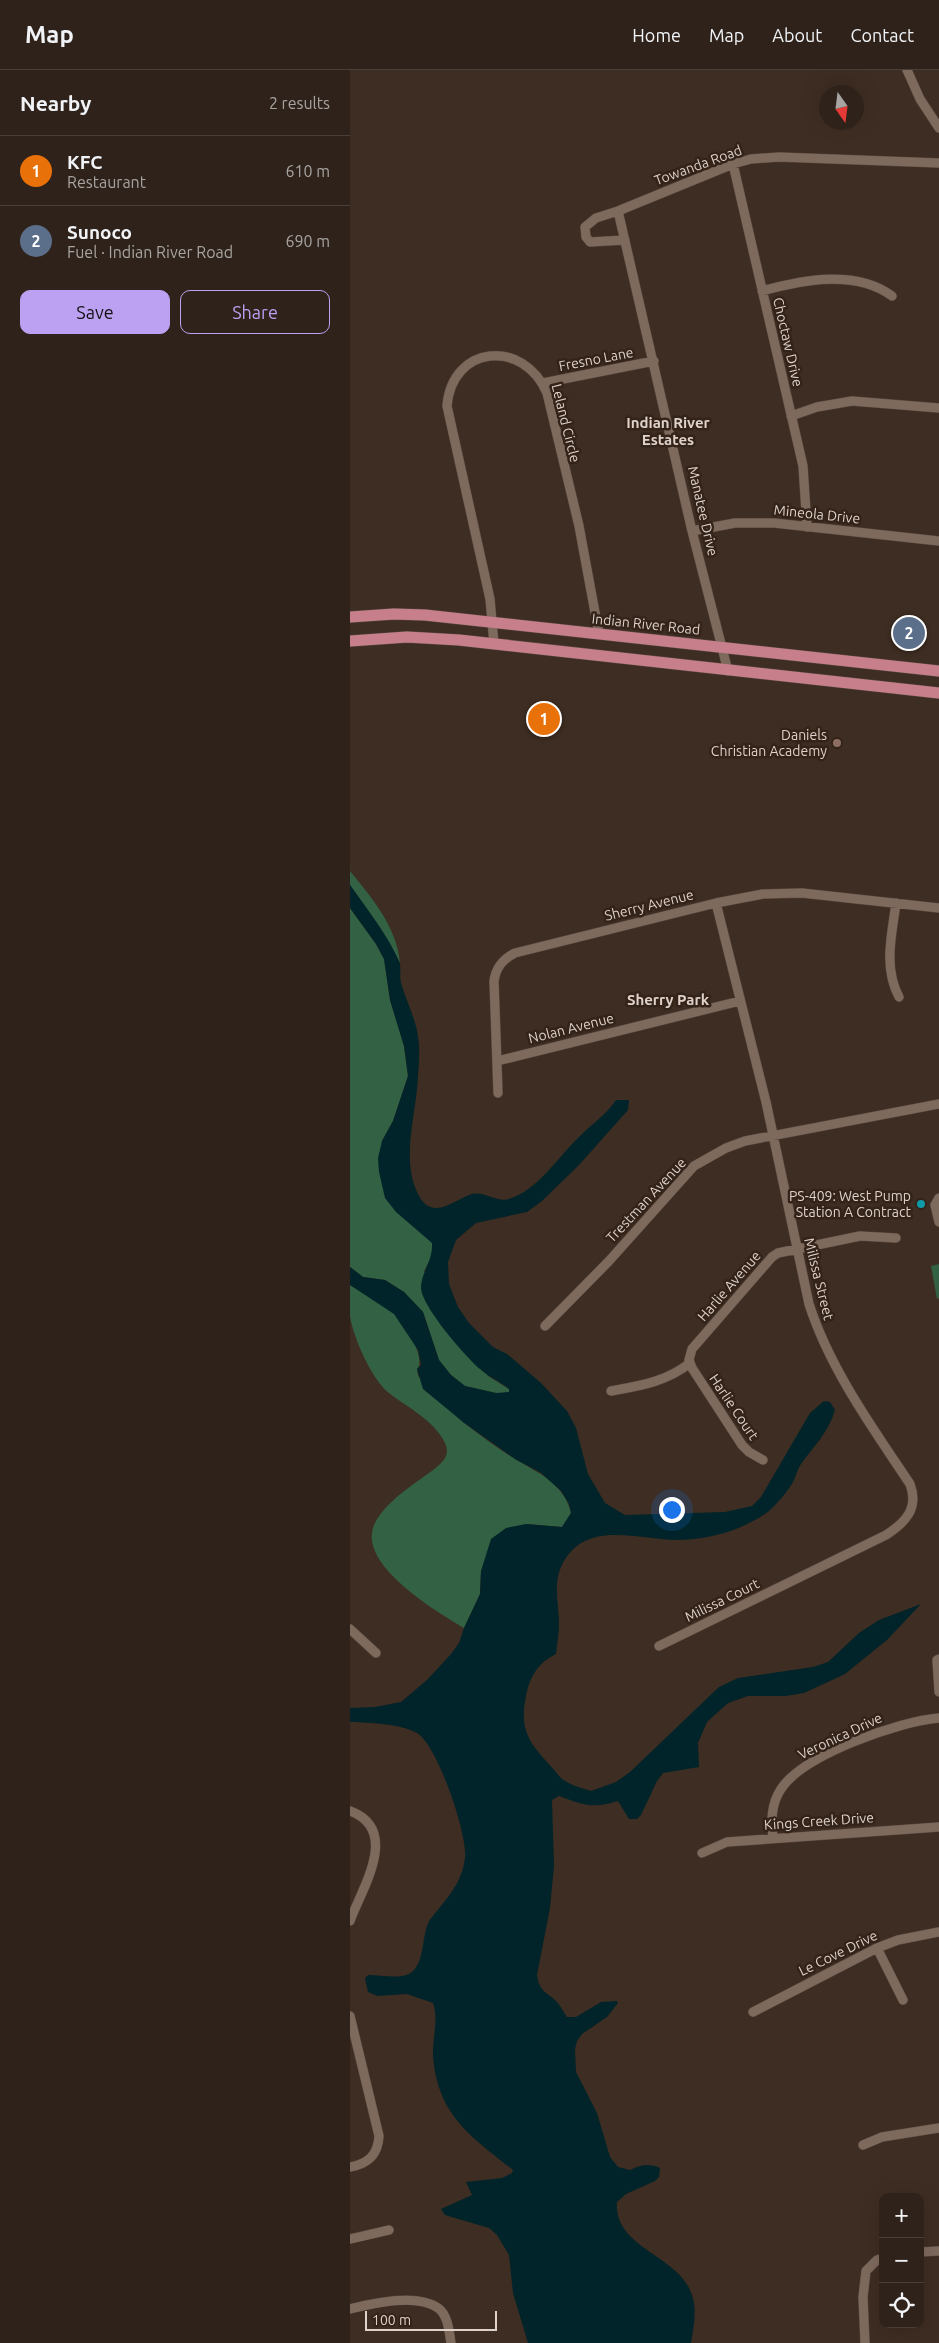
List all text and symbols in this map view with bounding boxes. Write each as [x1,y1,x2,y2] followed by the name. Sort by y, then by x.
[25,21,74,48] text: Map
[632,25,681,45] text: Home
[709,25,744,45] text: Map
[772,25,822,45] text: About
[850,25,914,45] text: Contact
[819,85,864,130] north arrow
[20,91,91,115] text: Nearby
[269,94,330,112] text: 2 results
[652,142,744,188] street label: Towanda Road
[67,151,102,173] text: KFC
[31,162,41,180] text: 1
[285,162,330,180] text: 610 m
[67,173,146,191] text: Restaurant
[67,221,132,243] text: Sunoco
[31,232,41,250] text: 2
[285,232,330,250] text: 690 m
[67,243,233,261] text: Fuel · Indian River Road
[20,290,170,334] button: Save
[180,290,330,334] button: Share
[770,296,806,388] street label: Choctaw Drive
[557,344,635,374] street label: Fresno Lane
[549,382,583,464] street label: Leland Circle
[626,414,711,448] district label: Indian River Estates
[685,464,721,558] street label: Manatee Drive
[773,502,861,526] street label: Mineola Drive
[591,610,701,638] street label: Indian River Road
[893,614,925,652] pin: 2
[528,700,560,738] pin: 1
[711,727,827,759] place label: Daniels Christian Academy
[831,737,843,749] marker: Daniels Christian Academy
[603,886,695,924] street label: Sherry Avenue
[627,991,710,1008] district label: Sherry Park
[527,1010,615,1046] street label: Nolan Avenue
[603,1154,689,1246] street label: Trestman Avenue
[789,1188,911,1220] place label: PS-409: West Pump Station A Contract
[915,1198,927,1210] marker: PS-409: West Pump Station A Contract
[801,1236,837,1322] street label: Milissa Street
[694,1248,764,1324] street label: Harlie Avenue
[706,1371,762,1443] street label: Harlie Court
[659,1497,685,1523] your location
[682,1575,762,1625] street label: Milissa Court
[795,1710,885,1762] street label: Veronica Drive
[763,1809,875,1833] street label: Kings Creek Drive
[796,1927,880,1979] street label: Le Cove Drive
[879,2193,924,2328] map controls
[879,2193,924,2238] button: +
[879,2238,924,2283] button: −
[879,2283,924,2328] button: locate
[365,2308,498,2331] scale bar
[372,2312,411,2328] text: 100 m

